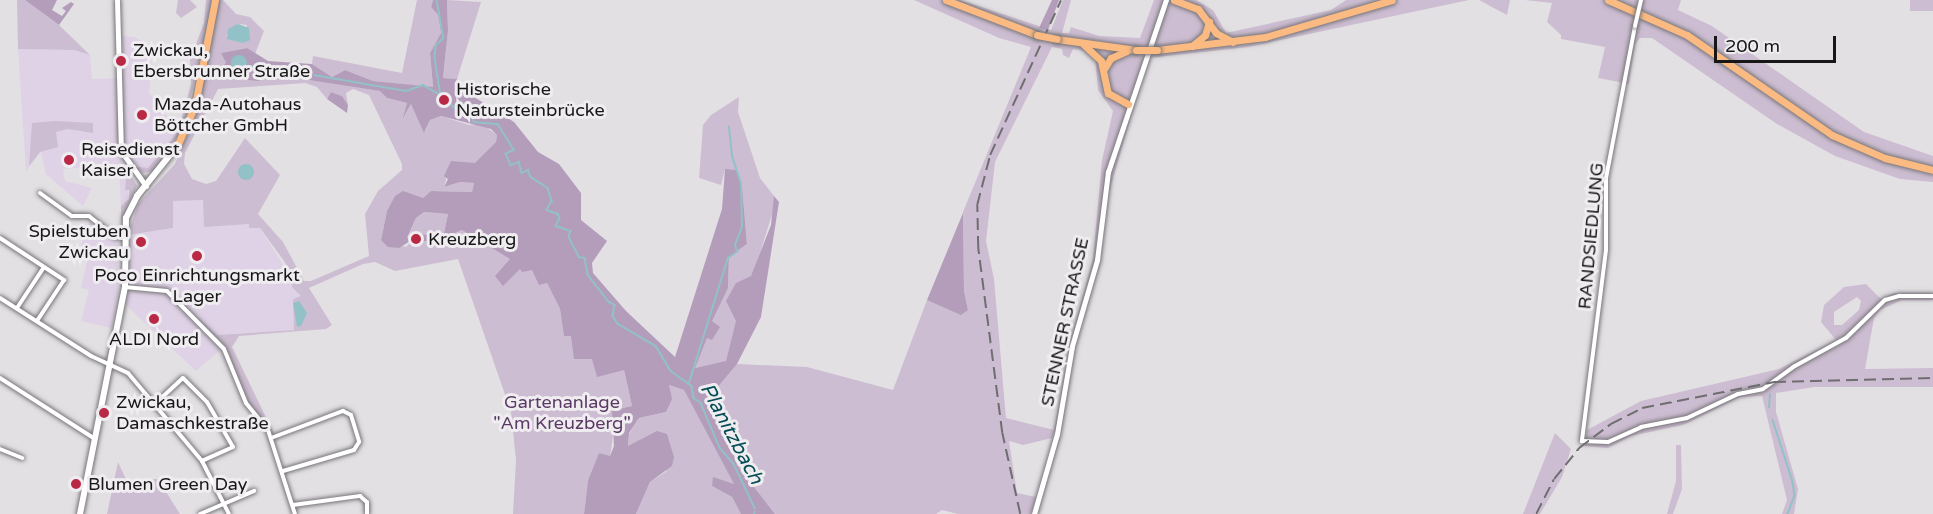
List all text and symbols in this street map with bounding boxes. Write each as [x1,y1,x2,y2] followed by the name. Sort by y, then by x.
[1717,24,1838,62] scale bar
[1725,35,1780,57] text: 200 m
[133,40,310,82] place label: Zwickau, Ebersbrunner Straße
[114,54,128,68] marker: Zwickau, Ebersbrunner Straße
[456,79,605,122] place label: Historische Natursteinbrücke
[437,93,451,107] marker: Historische Natursteinbrücke
[154,94,301,136] place label: Mazda-Autohaus Böttcher GmbH
[135,108,149,122] marker: Mazda-Autohaus Böttcher GmbH
[81,139,180,182] place label: Reisedienst Kaiser
[62,153,76,167] marker: Reisedienst Kaiser
[1574,162,1608,310] street label: RANDSIEDLUNG
[29,221,129,264] place label: Spielstuben Zwickau
[428,228,516,250] place label: Kreuzberg
[409,232,423,246] marker: Kreuzberg
[134,235,148,249] marker: Spielstuben Zwickau
[1037,236,1093,408] street label: STENNER STRASSE
[190,249,204,263] marker: Poco Einrichtungsmarkt Lager
[94,265,300,308] place label: Poco Einrichtungsmarkt Lager
[147,312,161,326] marker: ALDI Nord
[109,328,199,350] place label: ALDI Nord
[694,379,768,489] water label: Planitzbach
[116,392,269,434] place label: Zwickau, Damaschkestraße
[493,392,631,434] park label: Gartenanlage "Am Kreuzberg"
[97,406,111,420] marker: Zwickau, Damaschkestraße
[88,473,247,495] place label: Blumen Green Day
[69,477,83,491] marker: Blumen Green Day

